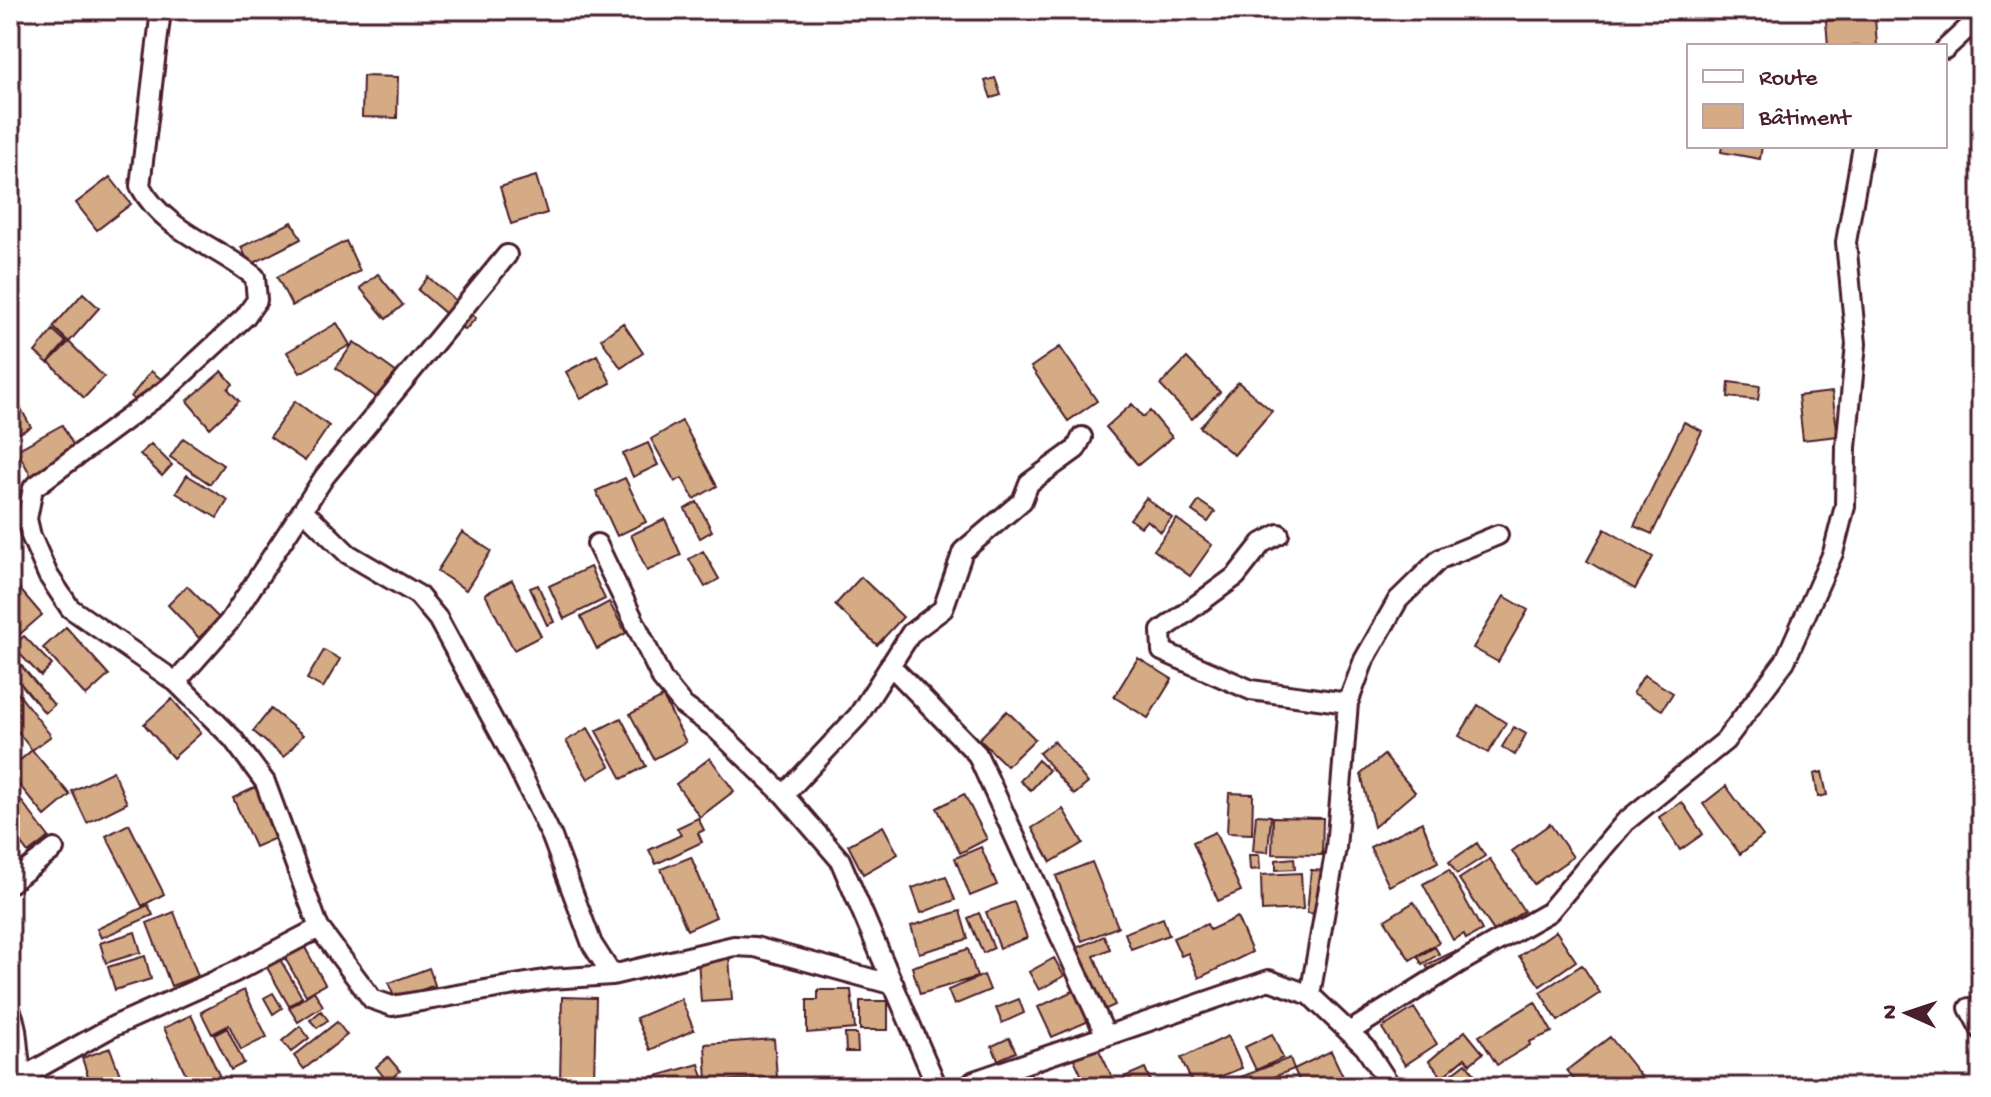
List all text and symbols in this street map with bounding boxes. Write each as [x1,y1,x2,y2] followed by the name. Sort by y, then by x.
[1687,44,1947,148] legend
[1759,65,1818,94] text: Route
[1758,105,1852,134] text: Bâtiment
[1867,973,1947,1053] north arrow
[1878,1004,1904,1020] text: N

